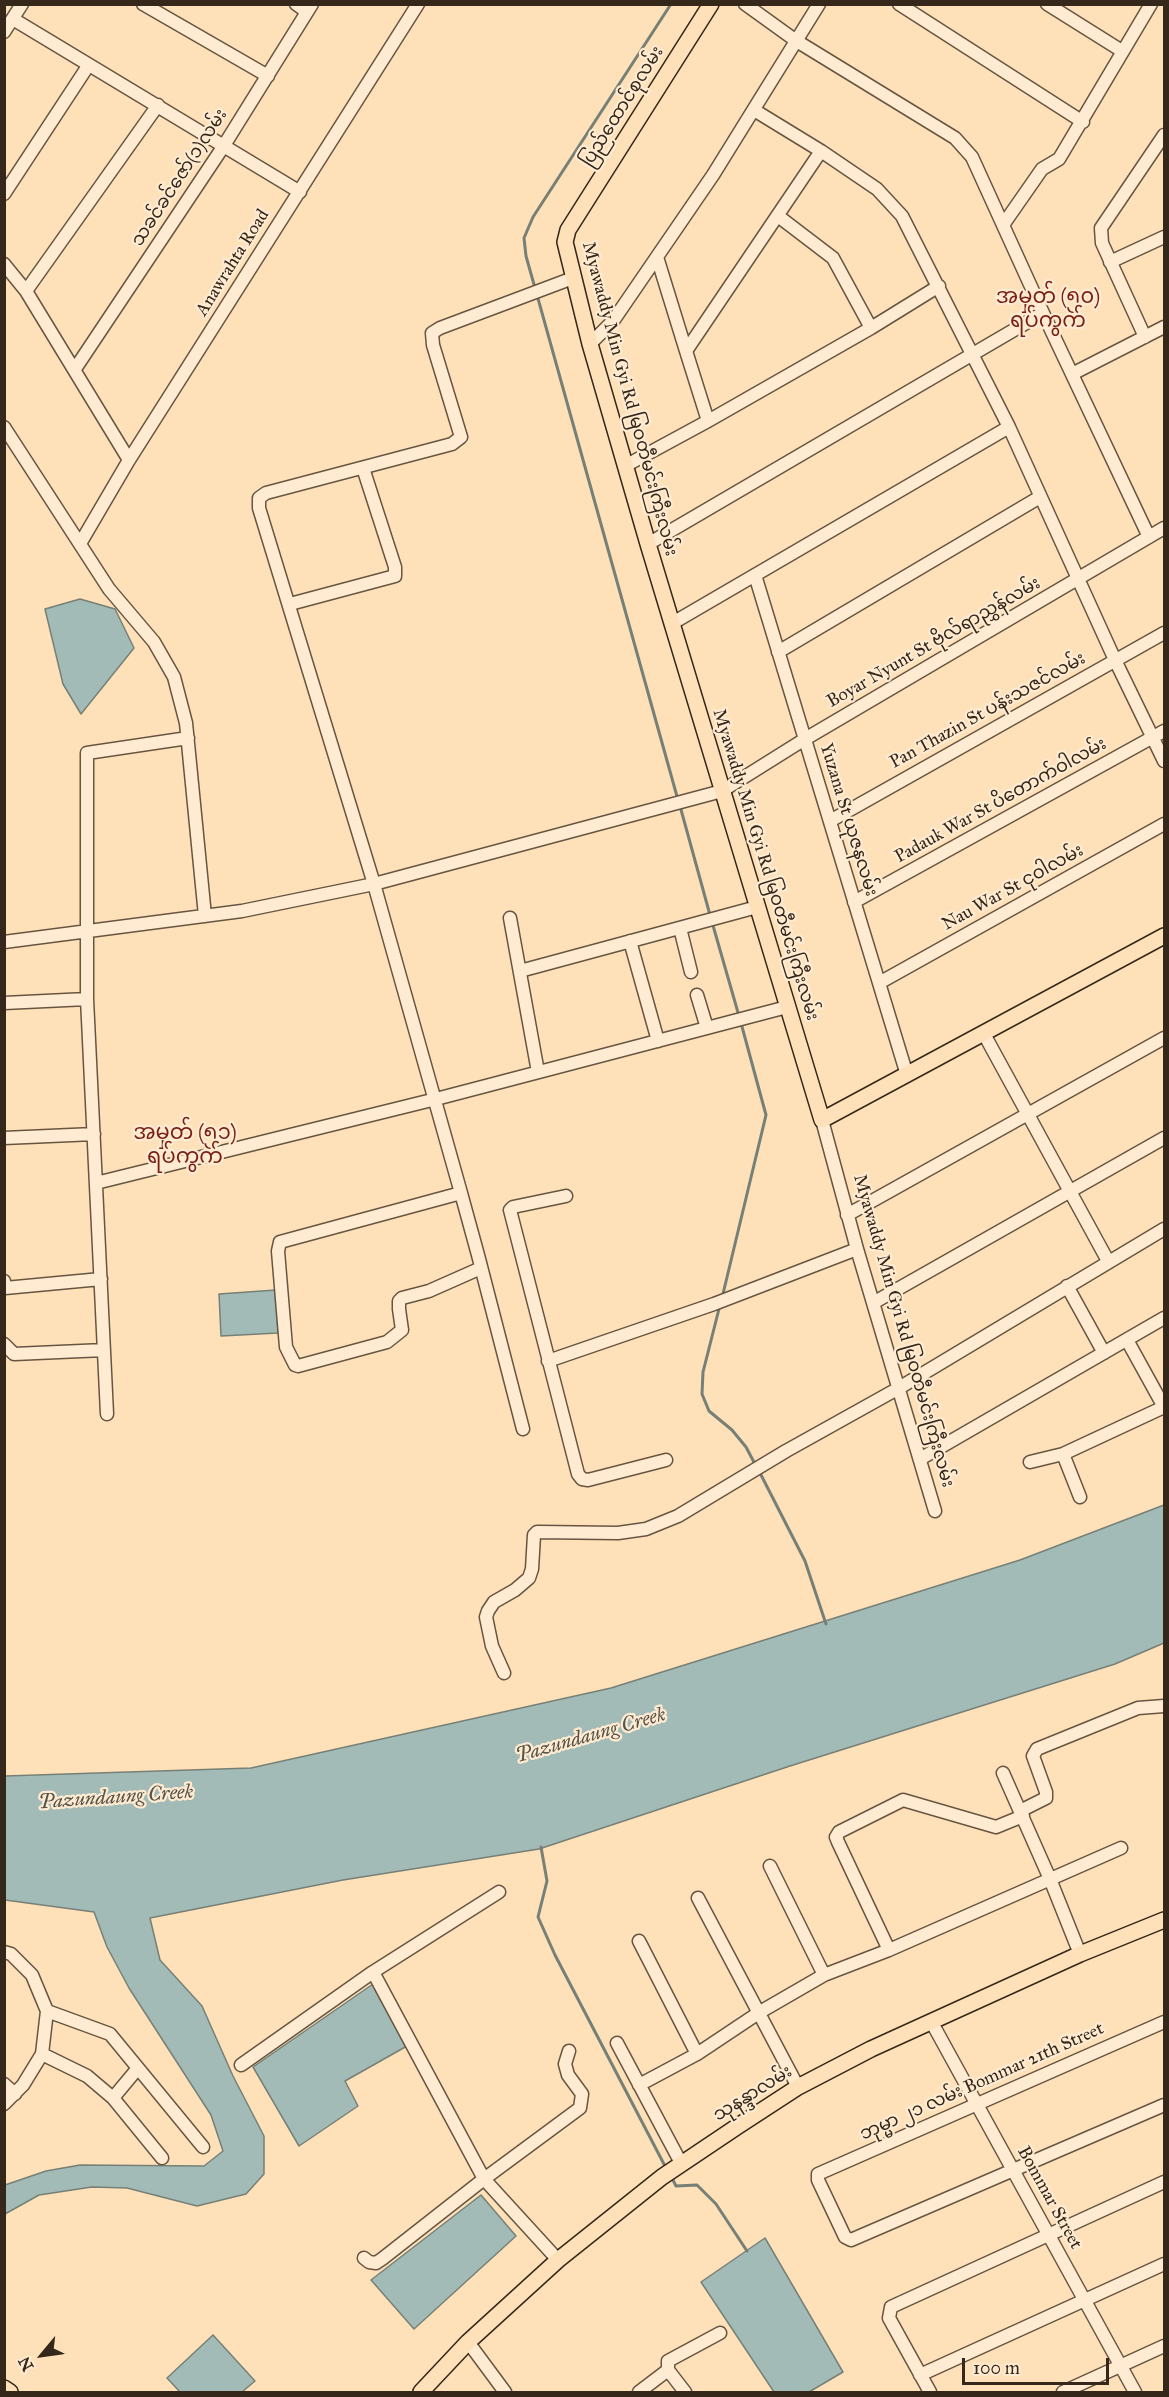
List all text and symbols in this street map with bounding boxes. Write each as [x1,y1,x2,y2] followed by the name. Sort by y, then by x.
[577,43,669,171] street label: ပြည်ထောင်စုလမ်း
[127,105,233,251] street label: သခင်ခင်ဇော်(၁)လမ်း
[192,206,274,320] street label: Anawrahta Road
[577,239,681,559] street label: Myawaddy Min Gyi Rd မြဝတီမင်းကြီးလမ်း
[996,285,1100,335] district label: အမှတ် (၅၀) ရပ်ကွက်
[823,573,1045,713] street label: Boyar Nyunt St ဗိုလ်ရာညွှန်လမ်း
[886,648,1090,774] street label: Pan Thazin St ပန်းသဇင်လမ်း
[707,707,823,1023] street label: Myawaddy Min Gyi Rd မြဝတီမင်းကြီးလမ်း
[891,734,1111,868] street label: Padauk War St ပိတောက်ဝါလမ်း
[814,741,882,899] street label: Yuzana St ယုဇနလမ်း
[939,840,1087,936] street label: Nau War St ငုဝါလမ်း
[133,1121,237,1171] district label: အမှတ် (၅၁) ရပ်ကွက်
[848,1172,958,1490] street label: Myawaddy Min Gyi Rd မြဝတီမင်းကြီးလမ်း
[513,1703,669,1769] water label: Pazundaung Creek
[38,1781,194,1815] water label: Pazundaung Creek
[857,2018,1107,2146] street label: ဘုမ္မာ ၂၁ လမ်း Bommar 21th Street
[710,2061,796,2127] street label: သုနန္ဒာလမ်း
[1012,2143,1086,2253] street label: Bommar Street
[12,2325,72,2385] north arrow
[965,2346,1112,2384] scale bar
[14,2353,37,2375] text: N
[973,2357,1020,2379] text: 100 m

